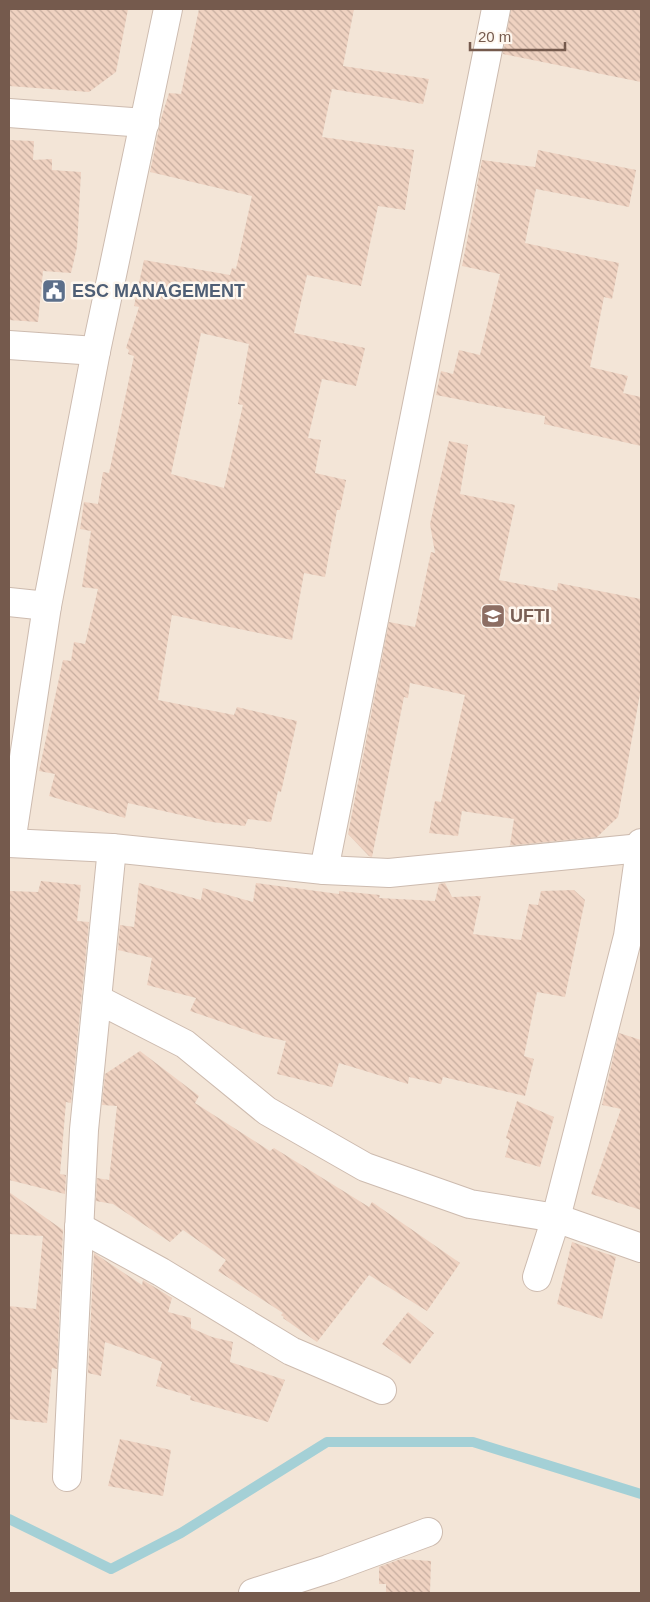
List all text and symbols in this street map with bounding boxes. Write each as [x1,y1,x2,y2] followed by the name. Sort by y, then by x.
[470,20,565,52] scale bar
[478,28,511,45] text: 20 m
[41,278,67,304] public building icon: ESC MANAGEMENT
[72,281,245,301] place label: ESC MANAGEMENT
[480,603,506,629] school or university icon: UFTI
[510,606,550,626] place label: UFTI

